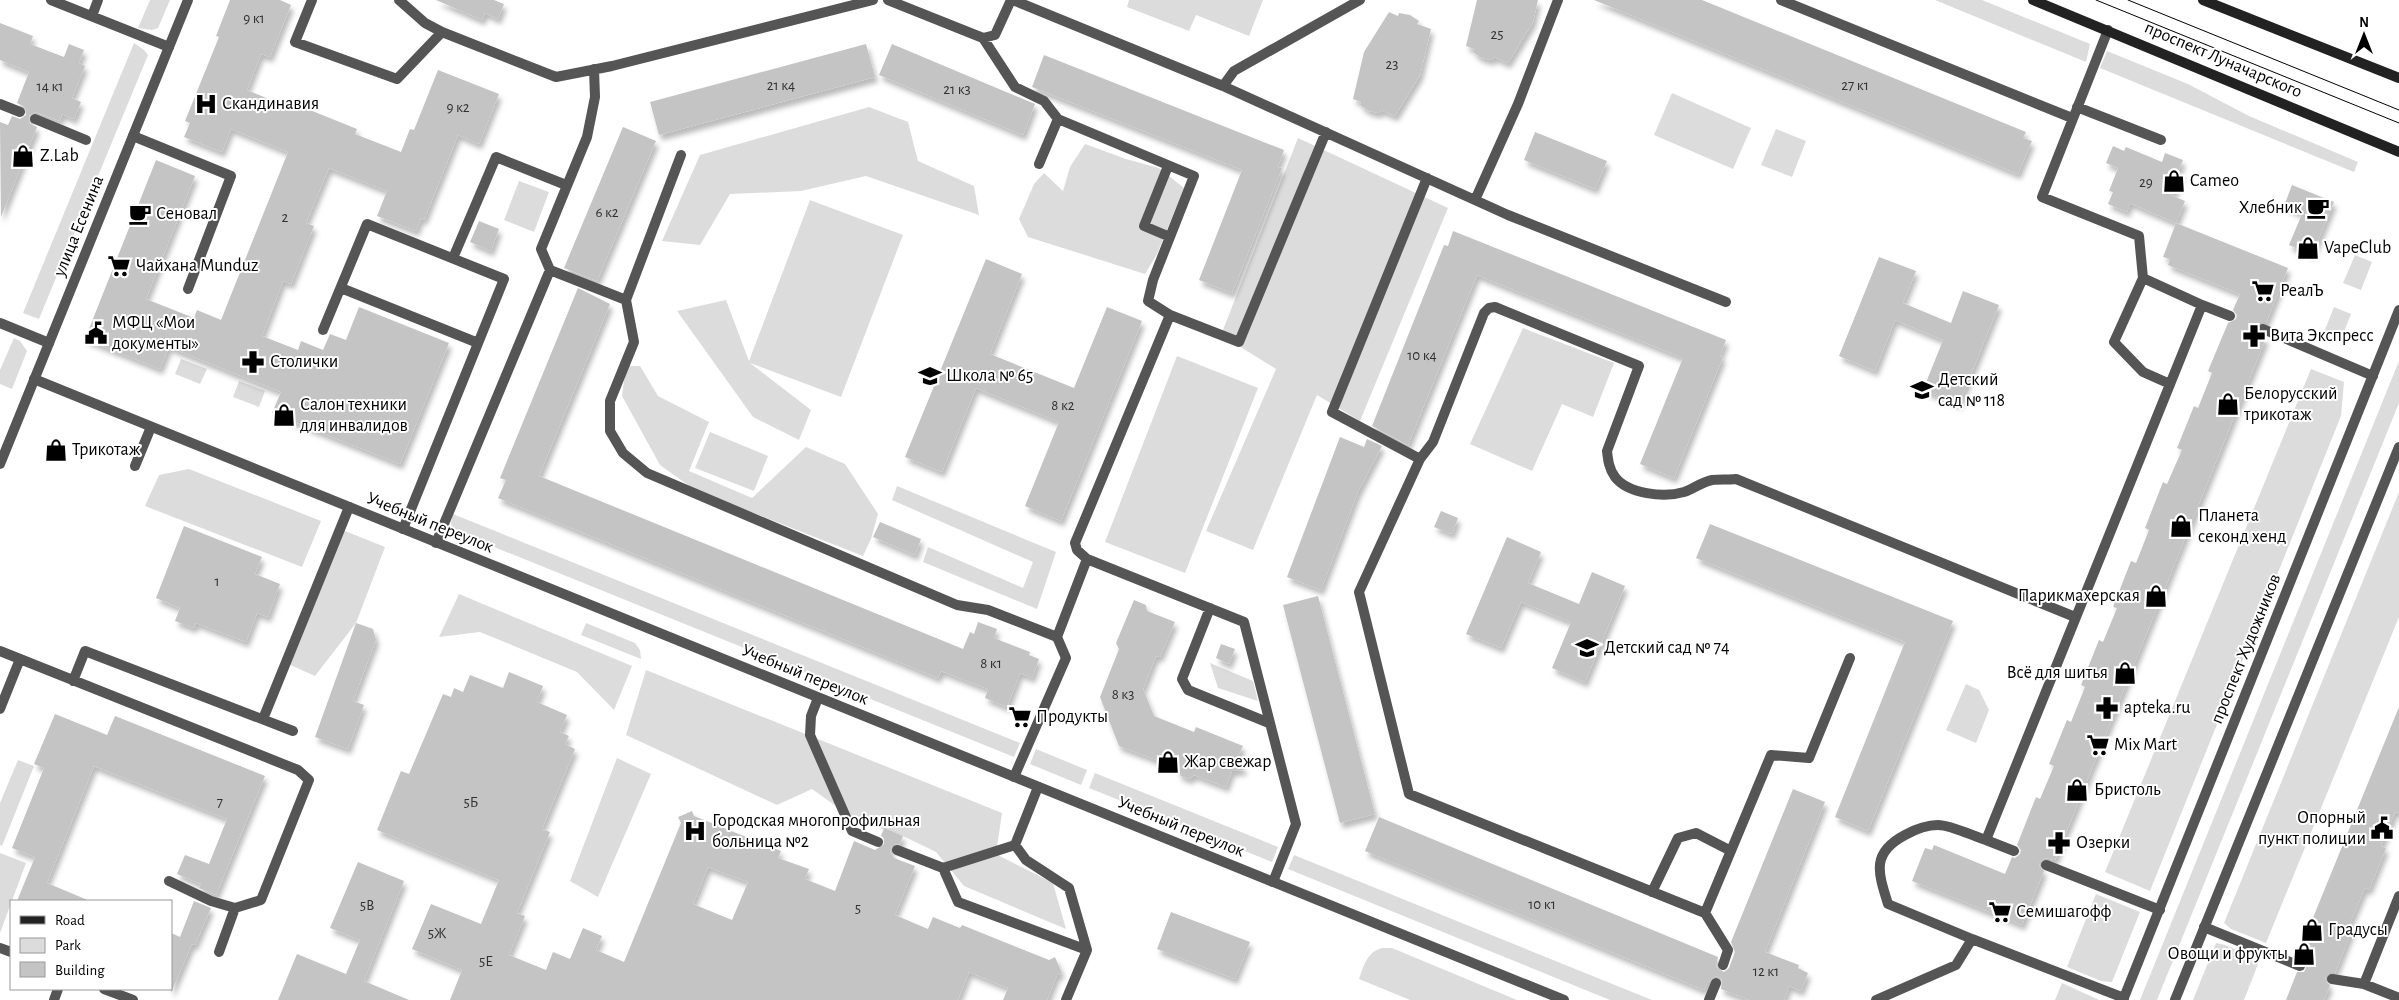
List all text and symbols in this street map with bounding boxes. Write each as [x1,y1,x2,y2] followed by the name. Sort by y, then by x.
[2339,10,2389,60] north arrow
[243,11,265,26] house number: 9 к1
[2359,16,2369,30] text: N
[2142,19,2304,101] street label: проспект Луначарского
[1490,27,1504,42] house number: 25
[1385,57,1399,72] house number: 23
[767,78,795,93] house number: 21 к4
[1841,78,1869,93] house number: 27 к1
[37,79,63,94] house number: 14 к1
[943,82,971,97] house number: 21 к3
[193,91,219,117] hospital icon: Скандинавия
[222,95,319,113] place label: Скандинавия
[446,100,470,115] house number: 9 к2
[10,143,36,169] shop icon: Z.Lab
[40,147,79,165] place label: Z.Lab
[2161,168,2187,194] shop icon: Cameo
[2190,172,2239,190] place label: Cameo
[50,173,107,280] street label: улица Есенина
[2139,175,2153,190] house number: 29
[2305,195,2331,221] cafe icon: Хлебник
[2239,198,2303,217] place label: Хлебник
[127,201,153,227] cafe icon: Сеновал
[156,205,217,223] place label: Сеновал
[595,205,619,220] house number: 6 к2
[282,210,289,225] house number: 2
[2295,235,2321,261] shop icon: VapeClub
[2324,239,2391,257] place label: VapeClub
[106,253,132,279] supermarket icon: Чайхана Munduz
[136,257,258,275] place label: Чайхана Munduz
[2250,278,2276,304] supermarket icon: РеалЪ
[2280,282,2324,300] place label: РеалЪ
[112,314,199,353] place label: МФЦ «Мои документы»
[83,320,109,346] public building icon: МФЦ «Мои документы»
[2241,323,2267,349] pharmacy icon: Вита Экспресс
[2270,327,2374,345] place label: Вита Экспресс
[1407,348,1437,363] house number: 10 к4
[240,349,266,375] pharmacy icon: Столички
[270,353,338,371] place label: Столички
[917,363,943,389] school or university icon: Школа № 65
[946,367,1033,385] place label: Школа № 65
[1938,371,2005,410] place label: Детский сад № 118
[1909,377,1935,403] school or university icon: Детский сад № 118
[2243,385,2338,424] place label: Белорусский трикотаж
[2215,391,2241,417] shop icon: Белорусский трикотаж
[300,396,408,435] place label: Салон техники для инвалидов
[1051,398,1075,413] house number: 8 к2
[271,402,297,428] shop icon: Салон техники для инвалидов
[43,437,69,463] shop icon: Трикотаж
[72,441,141,459] place label: Трикотаж
[364,488,497,557] street label: Учебный переулок
[2198,507,2286,546] place label: Планета секонд хенд
[2168,513,2194,539] shop icon: Планета секонд хенд
[2208,571,2284,727] street label: проспект Художников
[214,574,220,589] house number: 1
[2143,583,2169,609] shop icon: Парикмахерская
[2018,587,2140,605] place label: Парикмахерская
[1574,635,1600,661] school or university icon: Детский сад № 74
[1604,639,1730,657] place label: Детский сад № 74
[739,640,872,709] street label: Учебный переулок
[980,656,1002,671] house number: 8 к1
[2112,660,2138,686] shop icon: Всё для шитья
[2007,664,2108,682] place label: Всё для шитья
[1112,687,1134,702] house number: 8 к3
[2094,695,2120,721] pharmacy icon: apteka.ru
[2124,699,2191,717] place label: apteka.ru
[1007,704,1033,730] supermarket icon: Продукты
[1036,708,1108,726] place label: Продукты
[2085,732,2111,758] supermarket icon: Mix Mart
[2114,736,2177,754] place label: Mix Mart
[1155,749,1181,775] shop icon: Жар свежар
[1184,753,1271,771] place label: Жар свежар
[2064,777,2090,803] shop icon: Бристоль
[2094,781,2161,799] place label: Бристоль
[1115,792,1248,861] street label: Учебный переулок
[217,795,223,810] house number: 7
[464,795,478,810] house number: 5Б
[2258,809,2366,848] place label: Опорный пункт полиции
[712,812,921,851] place label: Городская многопрофильная больница №2
[2369,815,2395,841] public building icon: Опорный пункт полиции
[682,818,708,844] hospital icon: Городская многопрофильная больница №2
[2046,830,2072,856] pharmacy icon: Озерки
[2076,834,2130,852] place label: Озерки
[1528,897,1556,912] house number: 10 к1
[360,898,374,913] house number: 5В
[1987,899,2013,925] supermarket icon: Семишагофф
[10,900,172,990] legend
[855,901,861,916] house number: 5
[2016,903,2112,921] place label: Семишагофф
[55,913,85,928] text: Road
[2299,917,2325,943] shop icon: Градусы
[2328,921,2388,939] place label: Градусы
[428,926,447,941] house number: 5Ж
[55,938,81,953] text: Park
[2291,941,2317,967] shop icon: Овощи и фрукты
[2168,945,2288,963] place label: Овощи и фрукты
[479,954,493,969] house number: 5Е
[55,963,105,978] text: Building
[1753,964,1779,979] house number: 12 к1

